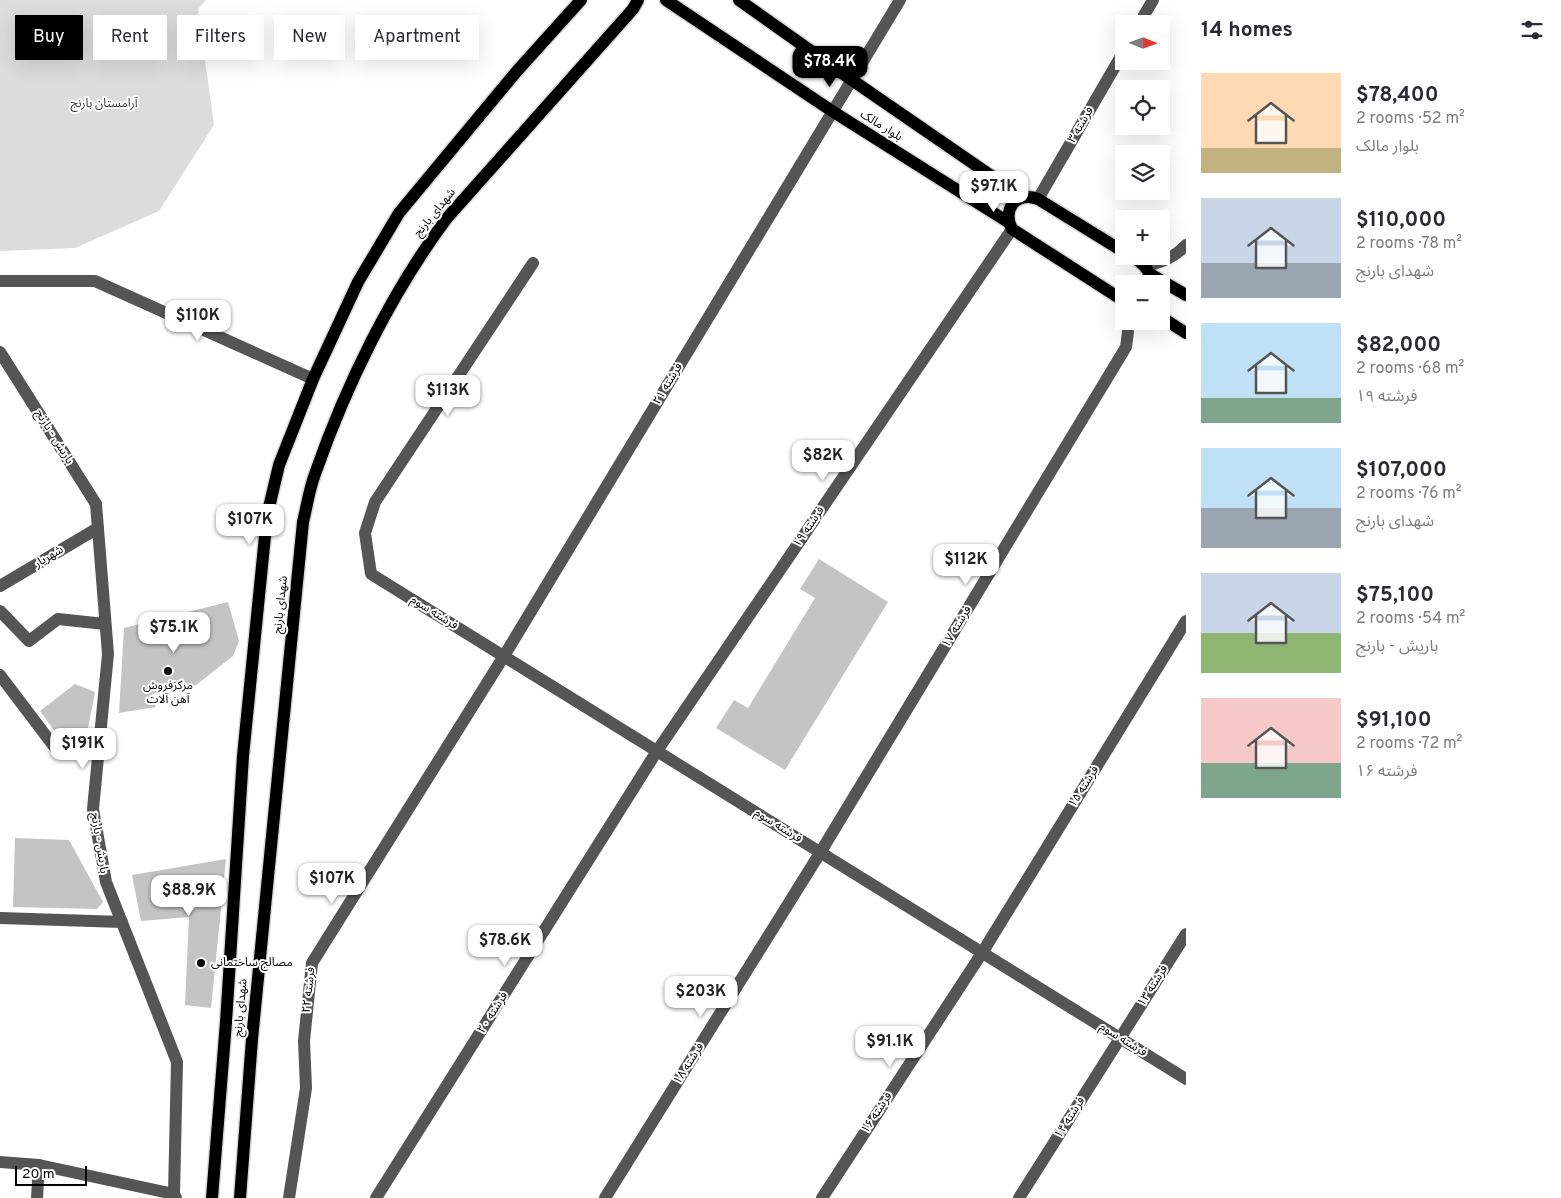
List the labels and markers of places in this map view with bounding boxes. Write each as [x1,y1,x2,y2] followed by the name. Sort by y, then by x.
[789,46,871,88] pin: $78.4K
[953,170,1035,213] pin: $97.1K
[163,300,233,342] pin: $110K
[413,374,483,417] pin: $113K
[793,440,853,482] pin: $82K
[215,504,285,546] pin: $107K
[931,544,1001,586] pin: $112K
[133,612,215,654] pin: $75.1K
[162,665,174,677] marker: مرکزفروش آهن آلات
[143,678,193,708] place label: مرکزفروش آهن آلات
[48,728,118,770] pin: $191K
[297,862,367,905] pin: $107K
[148,874,230,917] pin: $88.9K
[464,924,546,967] pin: $78.6K
[211,955,293,971] place label: مصالح ساختمانی
[195,957,207,969] marker: مصالح ساختمانی
[666,976,736,1018] pin: $203K
[849,1026,931,1068] pin: $91.1K

